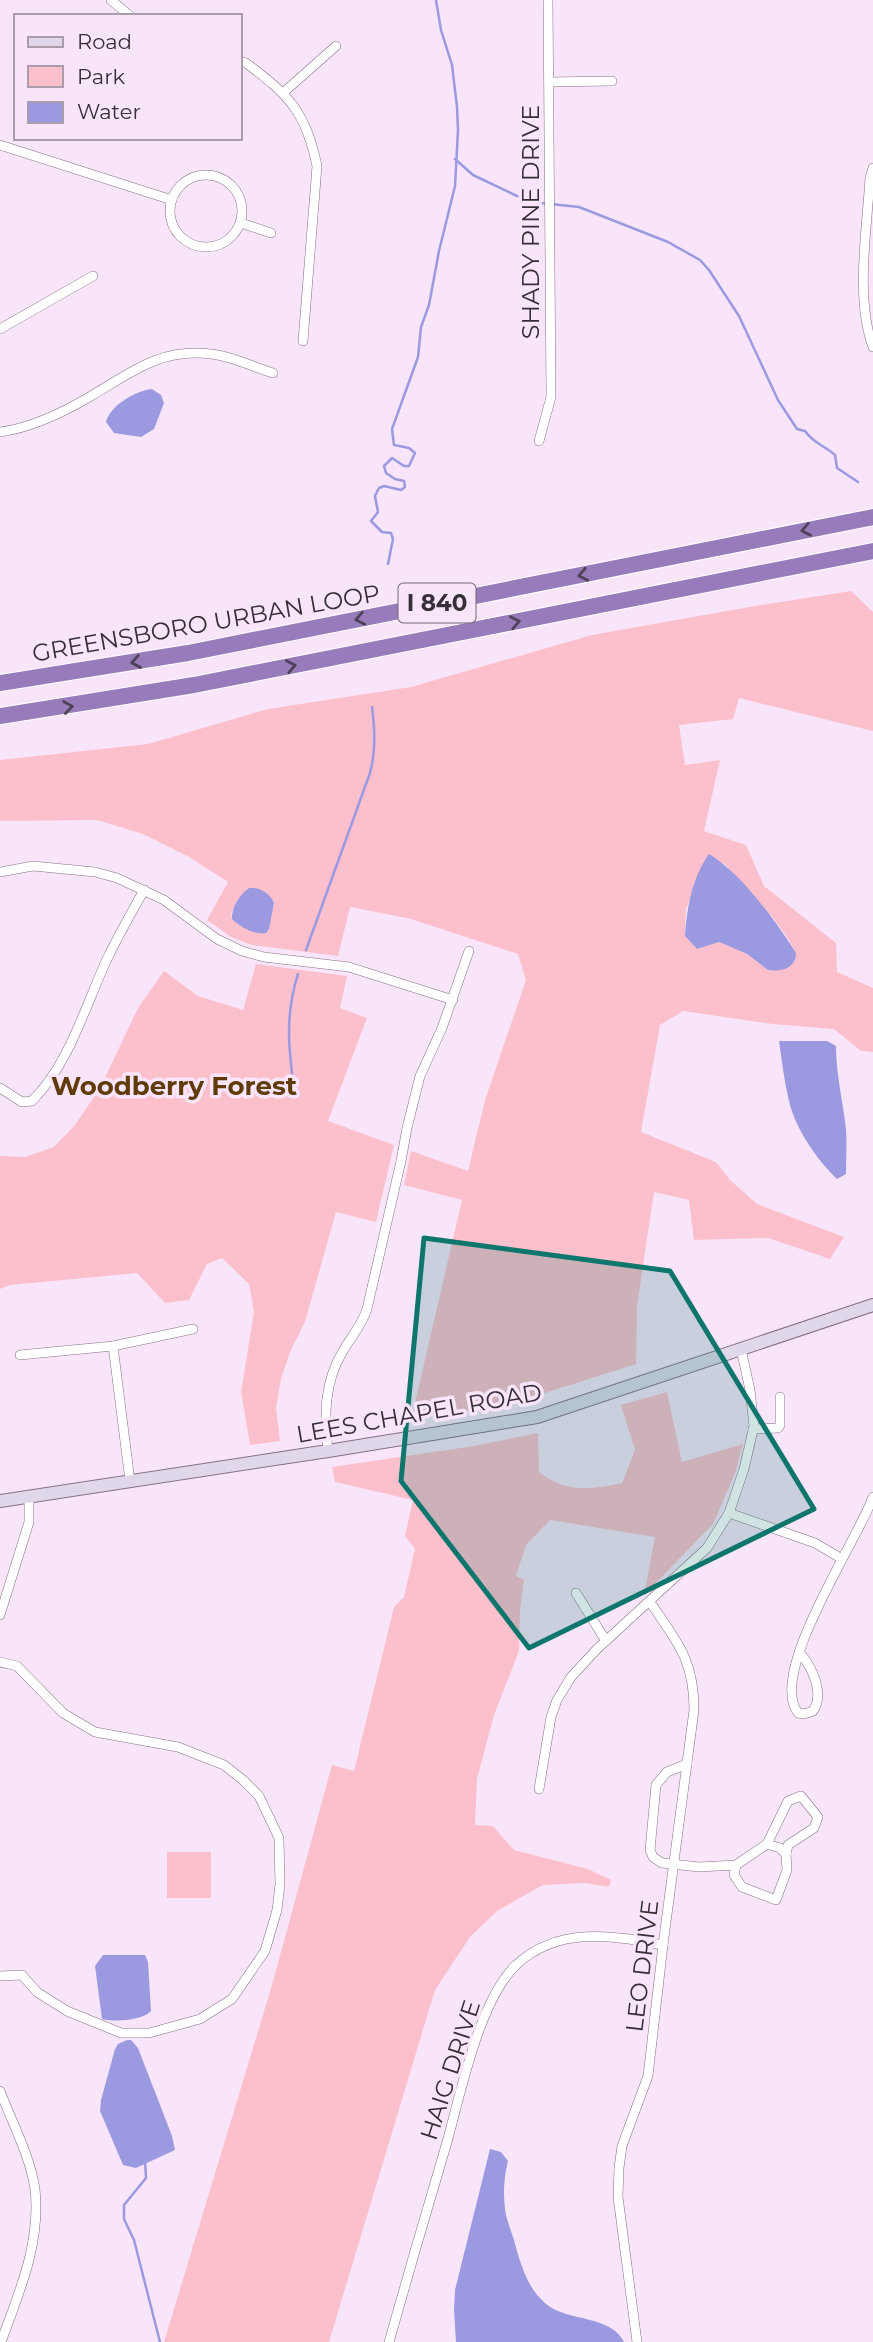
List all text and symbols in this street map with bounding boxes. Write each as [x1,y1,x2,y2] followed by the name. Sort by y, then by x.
[14,14,242,140] legend
[77,29,132,54] text: Road
[77,64,125,89] text: Park
[77,99,141,124] text: Water
[516,105,545,339] street label: SHADY PINE DRIVE
[800,522,812,537] one-way arrow
[577,566,589,581] one-way arrow
[30,578,382,668] street label: GREENSBORO URBAN LOOP
[398,583,476,622] road number: I 840
[354,610,366,625] one-way arrow
[509,615,521,630] one-way arrow
[130,654,142,669] one-way arrow
[285,659,297,674] one-way arrow
[62,699,73,714] one-way arrow
[51,1070,297,1102] district label: Woodberry Forest
[294,1377,544,1449] street label: LEES CHAPEL ROAD
[619,1898,665,2034] street label: LEO DRIVE
[414,1996,486,2144] street label: HAIG DRIVE

